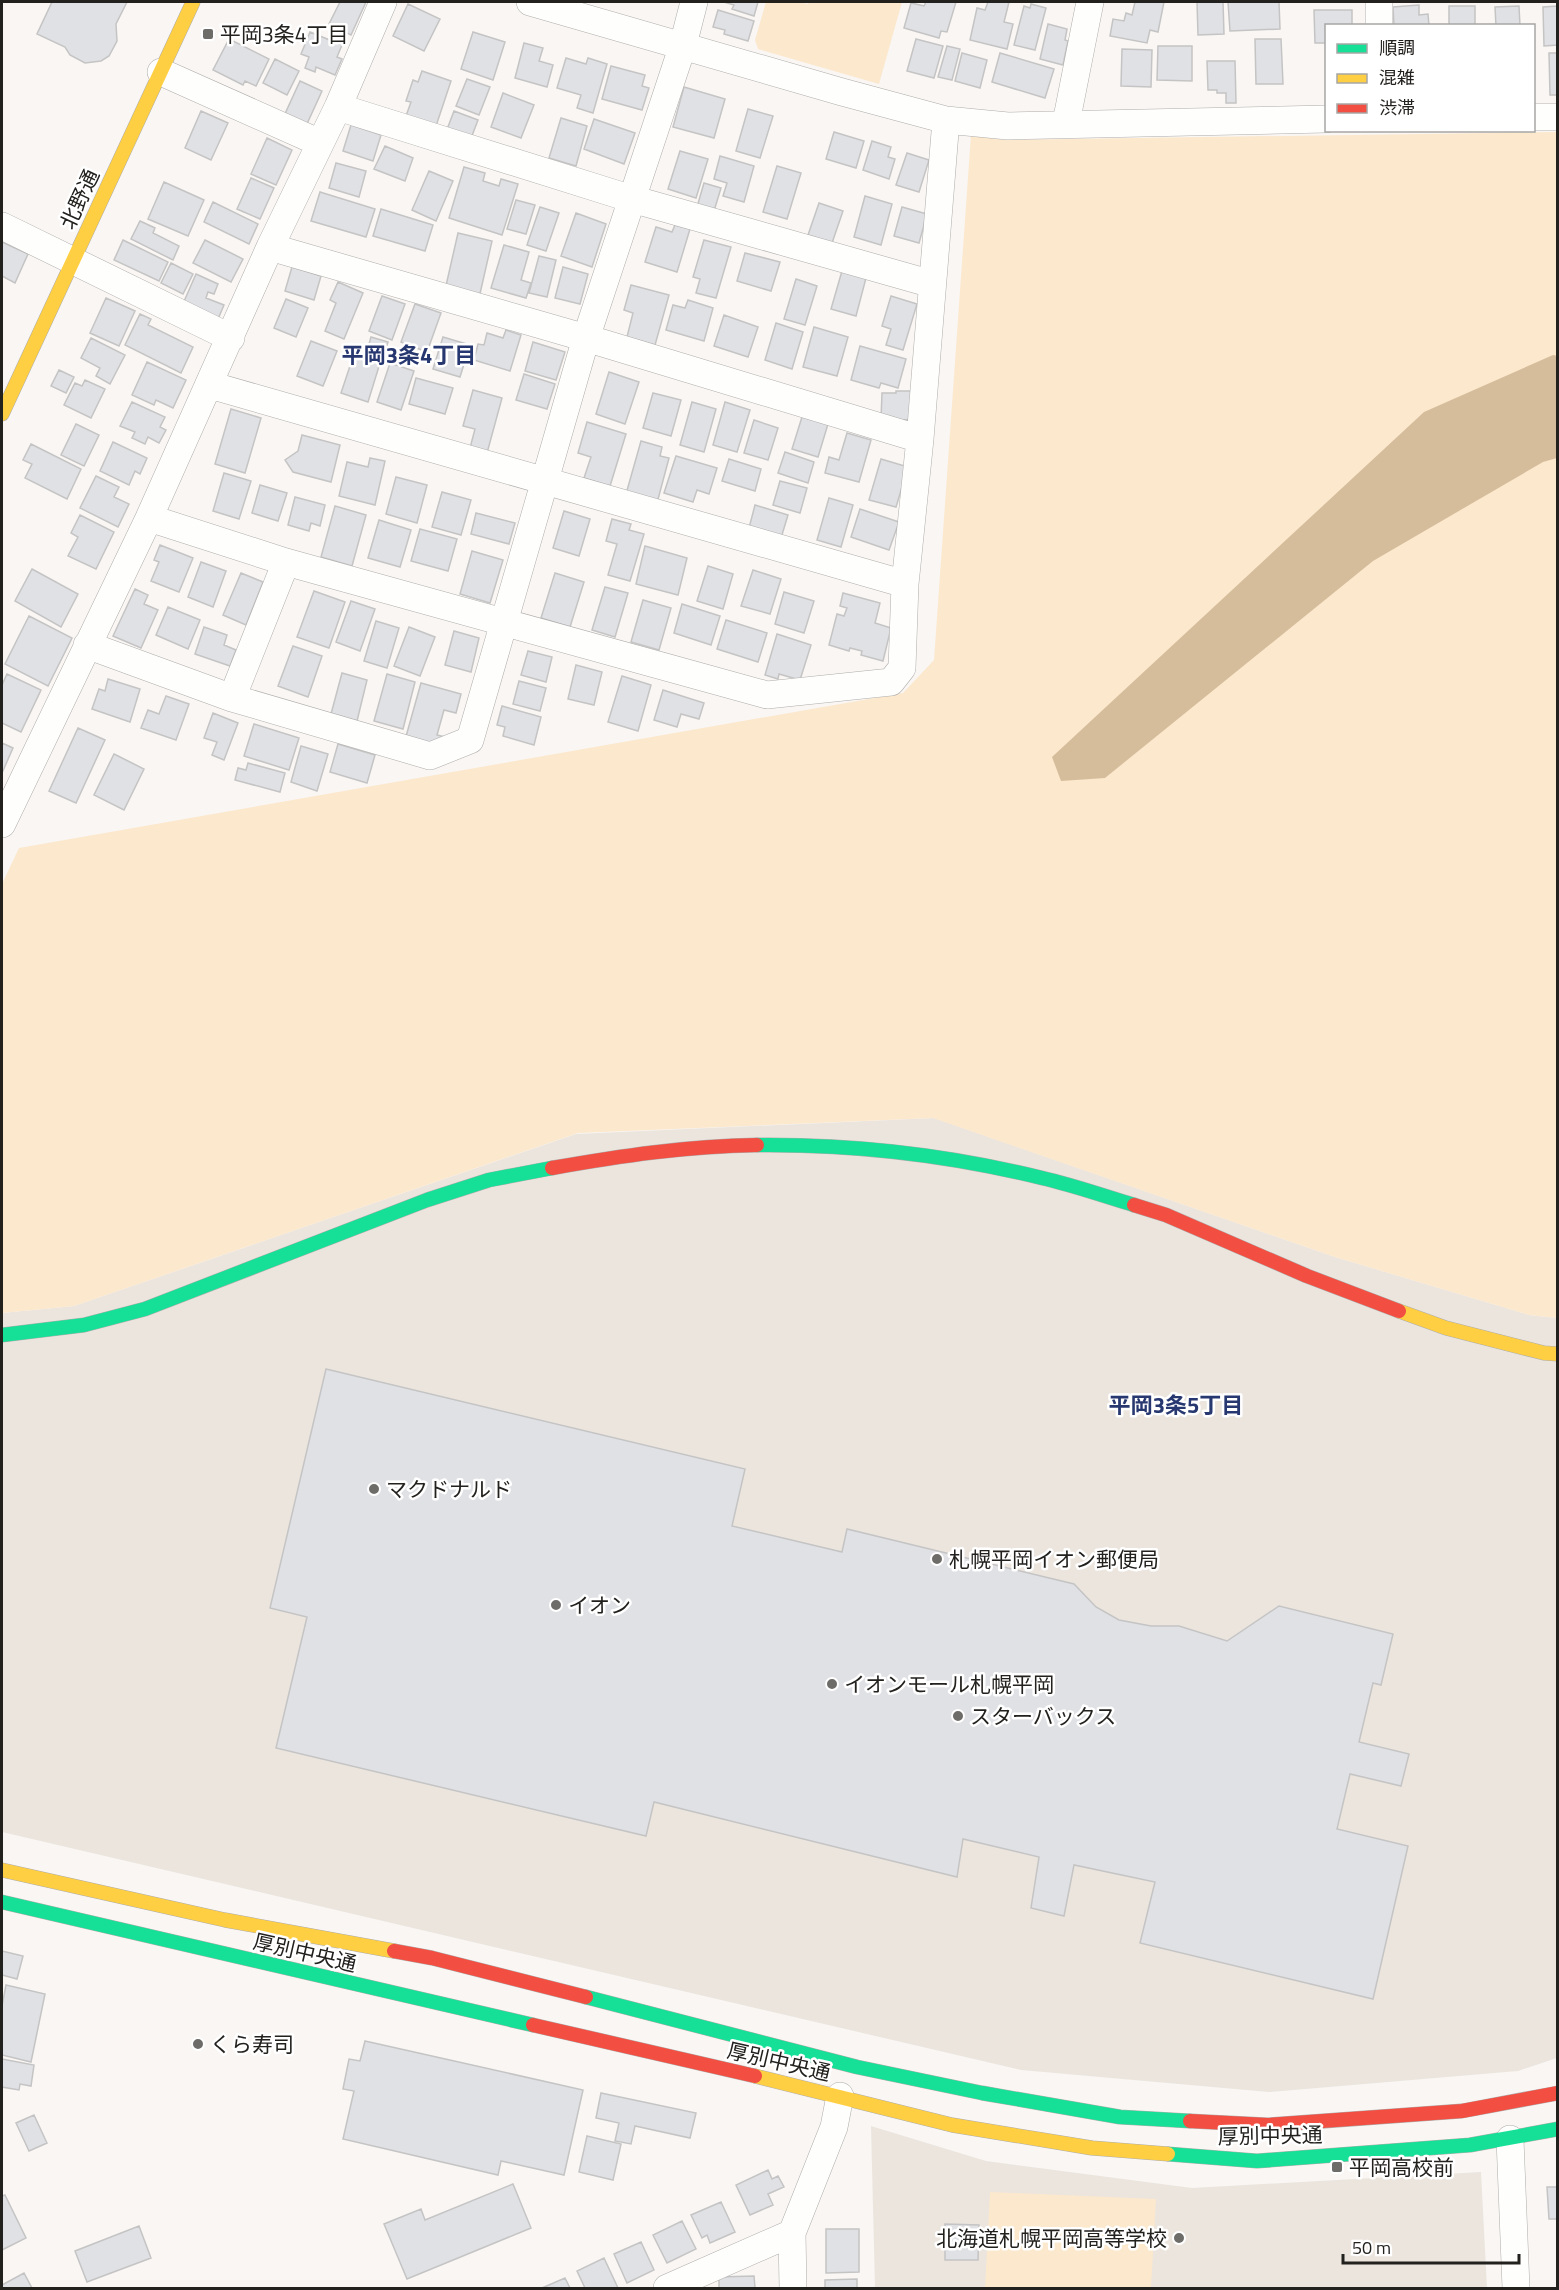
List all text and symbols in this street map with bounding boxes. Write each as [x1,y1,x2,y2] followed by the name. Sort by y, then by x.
[220,18,349,50] place label: 平岡3条4丁目
[1325,24,1535,132] legend
[201,27,215,41] marker: 平岡3条4丁目
[1379,34,1415,61] text: 順調
[1379,64,1415,91] text: 混雑
[1379,94,1415,121] text: 渋滞
[51,164,107,234] street label: 北野通
[342,338,476,372] district label: 平岡3条4丁目
[1109,1388,1243,1422] district label: 平岡3条5丁目
[386,1473,512,1505] place label: マクドナルド
[367,1482,381,1496] marker: マクドナルド
[949,1543,1159,1575] place label: 札幌平岡イオン郵便局
[930,1552,944,1566] marker: 札幌平岡イオン郵便局
[568,1589,631,1621] place label: イオン
[549,1598,563,1612] marker: イオン
[844,1668,1054,1700] place label: イオンモール札幌平岡
[825,1677,839,1691] marker: イオンモール札幌平岡
[970,1700,1116,1732] place label: スターバックス
[951,1709,965,1723] marker: スターバックス
[250,1925,360,1979] street label: 厚別中央通
[210,2028,294,2060] place label: くら寿司
[724,2034,834,2088] street label: 厚別中央通
[191,2037,205,2051] marker: くら寿司
[1217,2118,1323,2152] street label: 厚別中央通
[1349,2151,1454,2183] place label: 平岡高校前
[1330,2160,1344,2174] marker: 平岡高校前
[936,2222,1167,2254] place label: 北海道札幌平岡高等学校
[1343,2227,1518,2265] scale bar
[1172,2231,1186,2245] marker: 北海道札幌平岡高等学校
[1352,2234,1391,2261] text: 50 m

